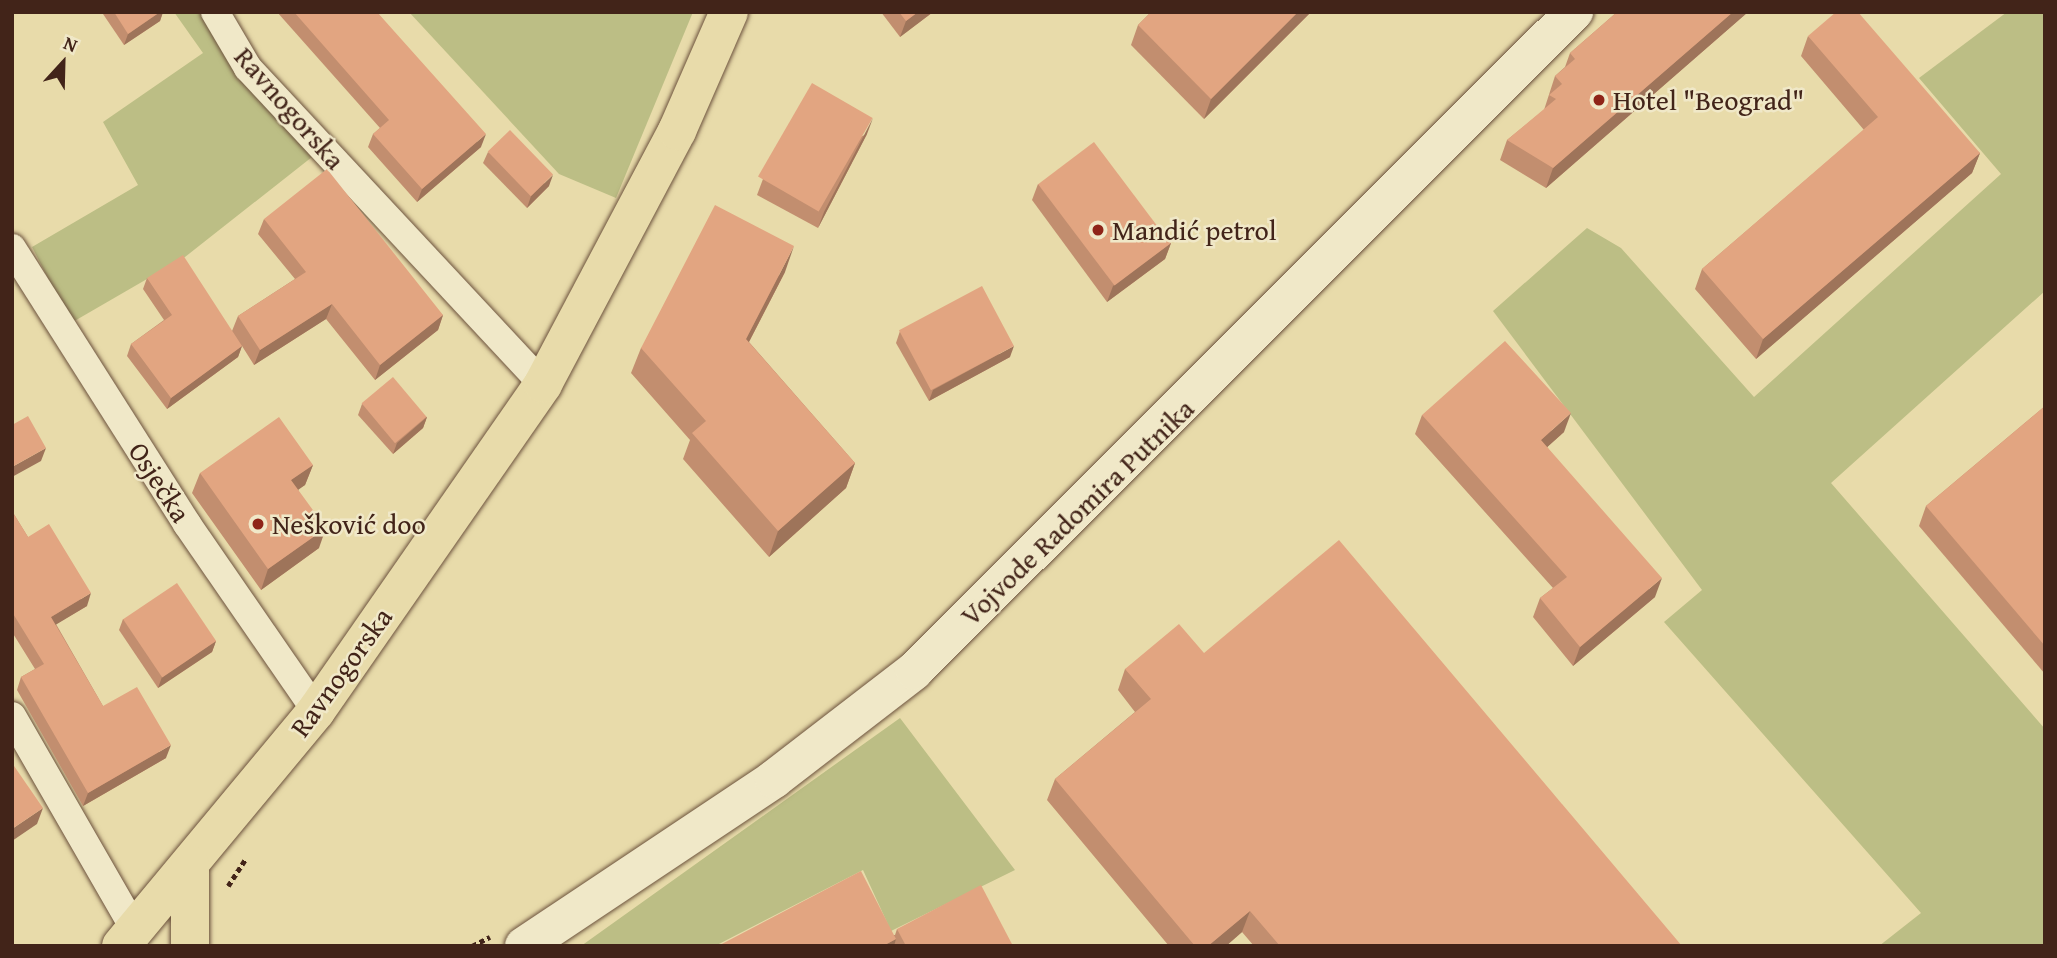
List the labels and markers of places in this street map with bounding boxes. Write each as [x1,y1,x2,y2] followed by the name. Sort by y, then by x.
[1613,83,1804,117] place label: Hotel "Beograd"
[1591,92,1607,108] marker: Hotel "Beograd"
[1112,213,1277,247] place label: Mandić petrol
[1090,222,1106,238] marker: Mandić petrol
[272,507,426,541] place label: Nešković doo
[250,516,266,532] marker: Nešković doo

